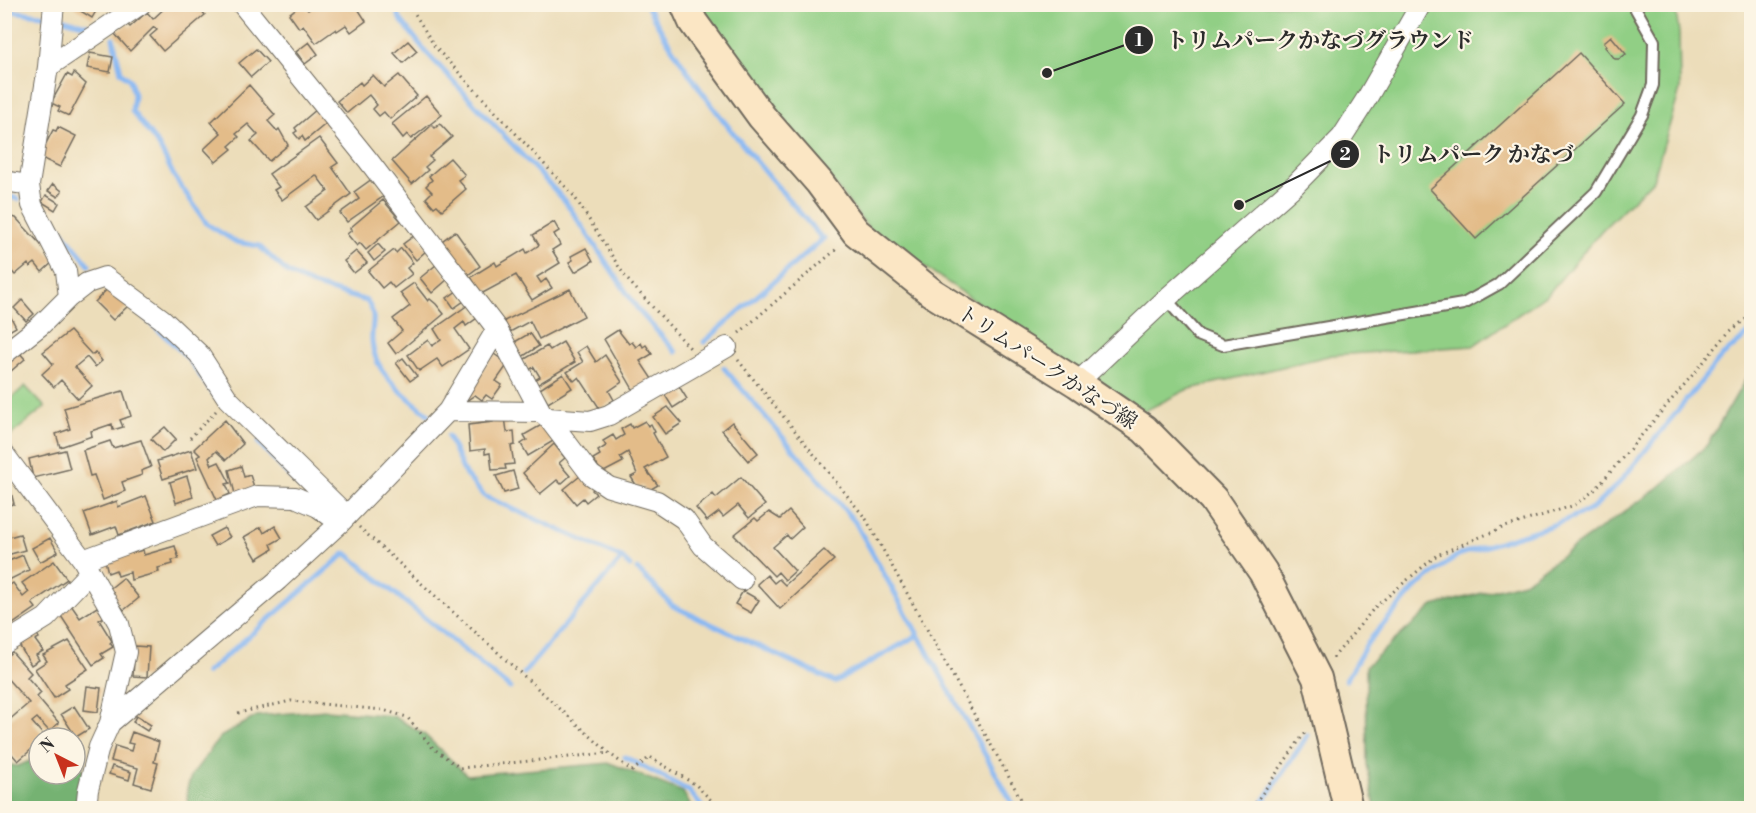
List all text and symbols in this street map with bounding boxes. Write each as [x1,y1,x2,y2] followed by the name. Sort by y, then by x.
[1124,20,1486,60] callout: トリムパークかなづグラウンド
[1166,28,1474,55] text: トリムパークかなづグラウンド
[1135,29,1144,52] text: 1
[1330,134,1586,174] callout: トリムパーク かなづ
[1372,142,1574,169] text: トリムパーク かなづ
[1339,143,1351,166] text: 2
[951,300,1142,436] street label: トリムパークかなづ線
[27,726,87,786] north arrow
[36,734,59,757] text: N

